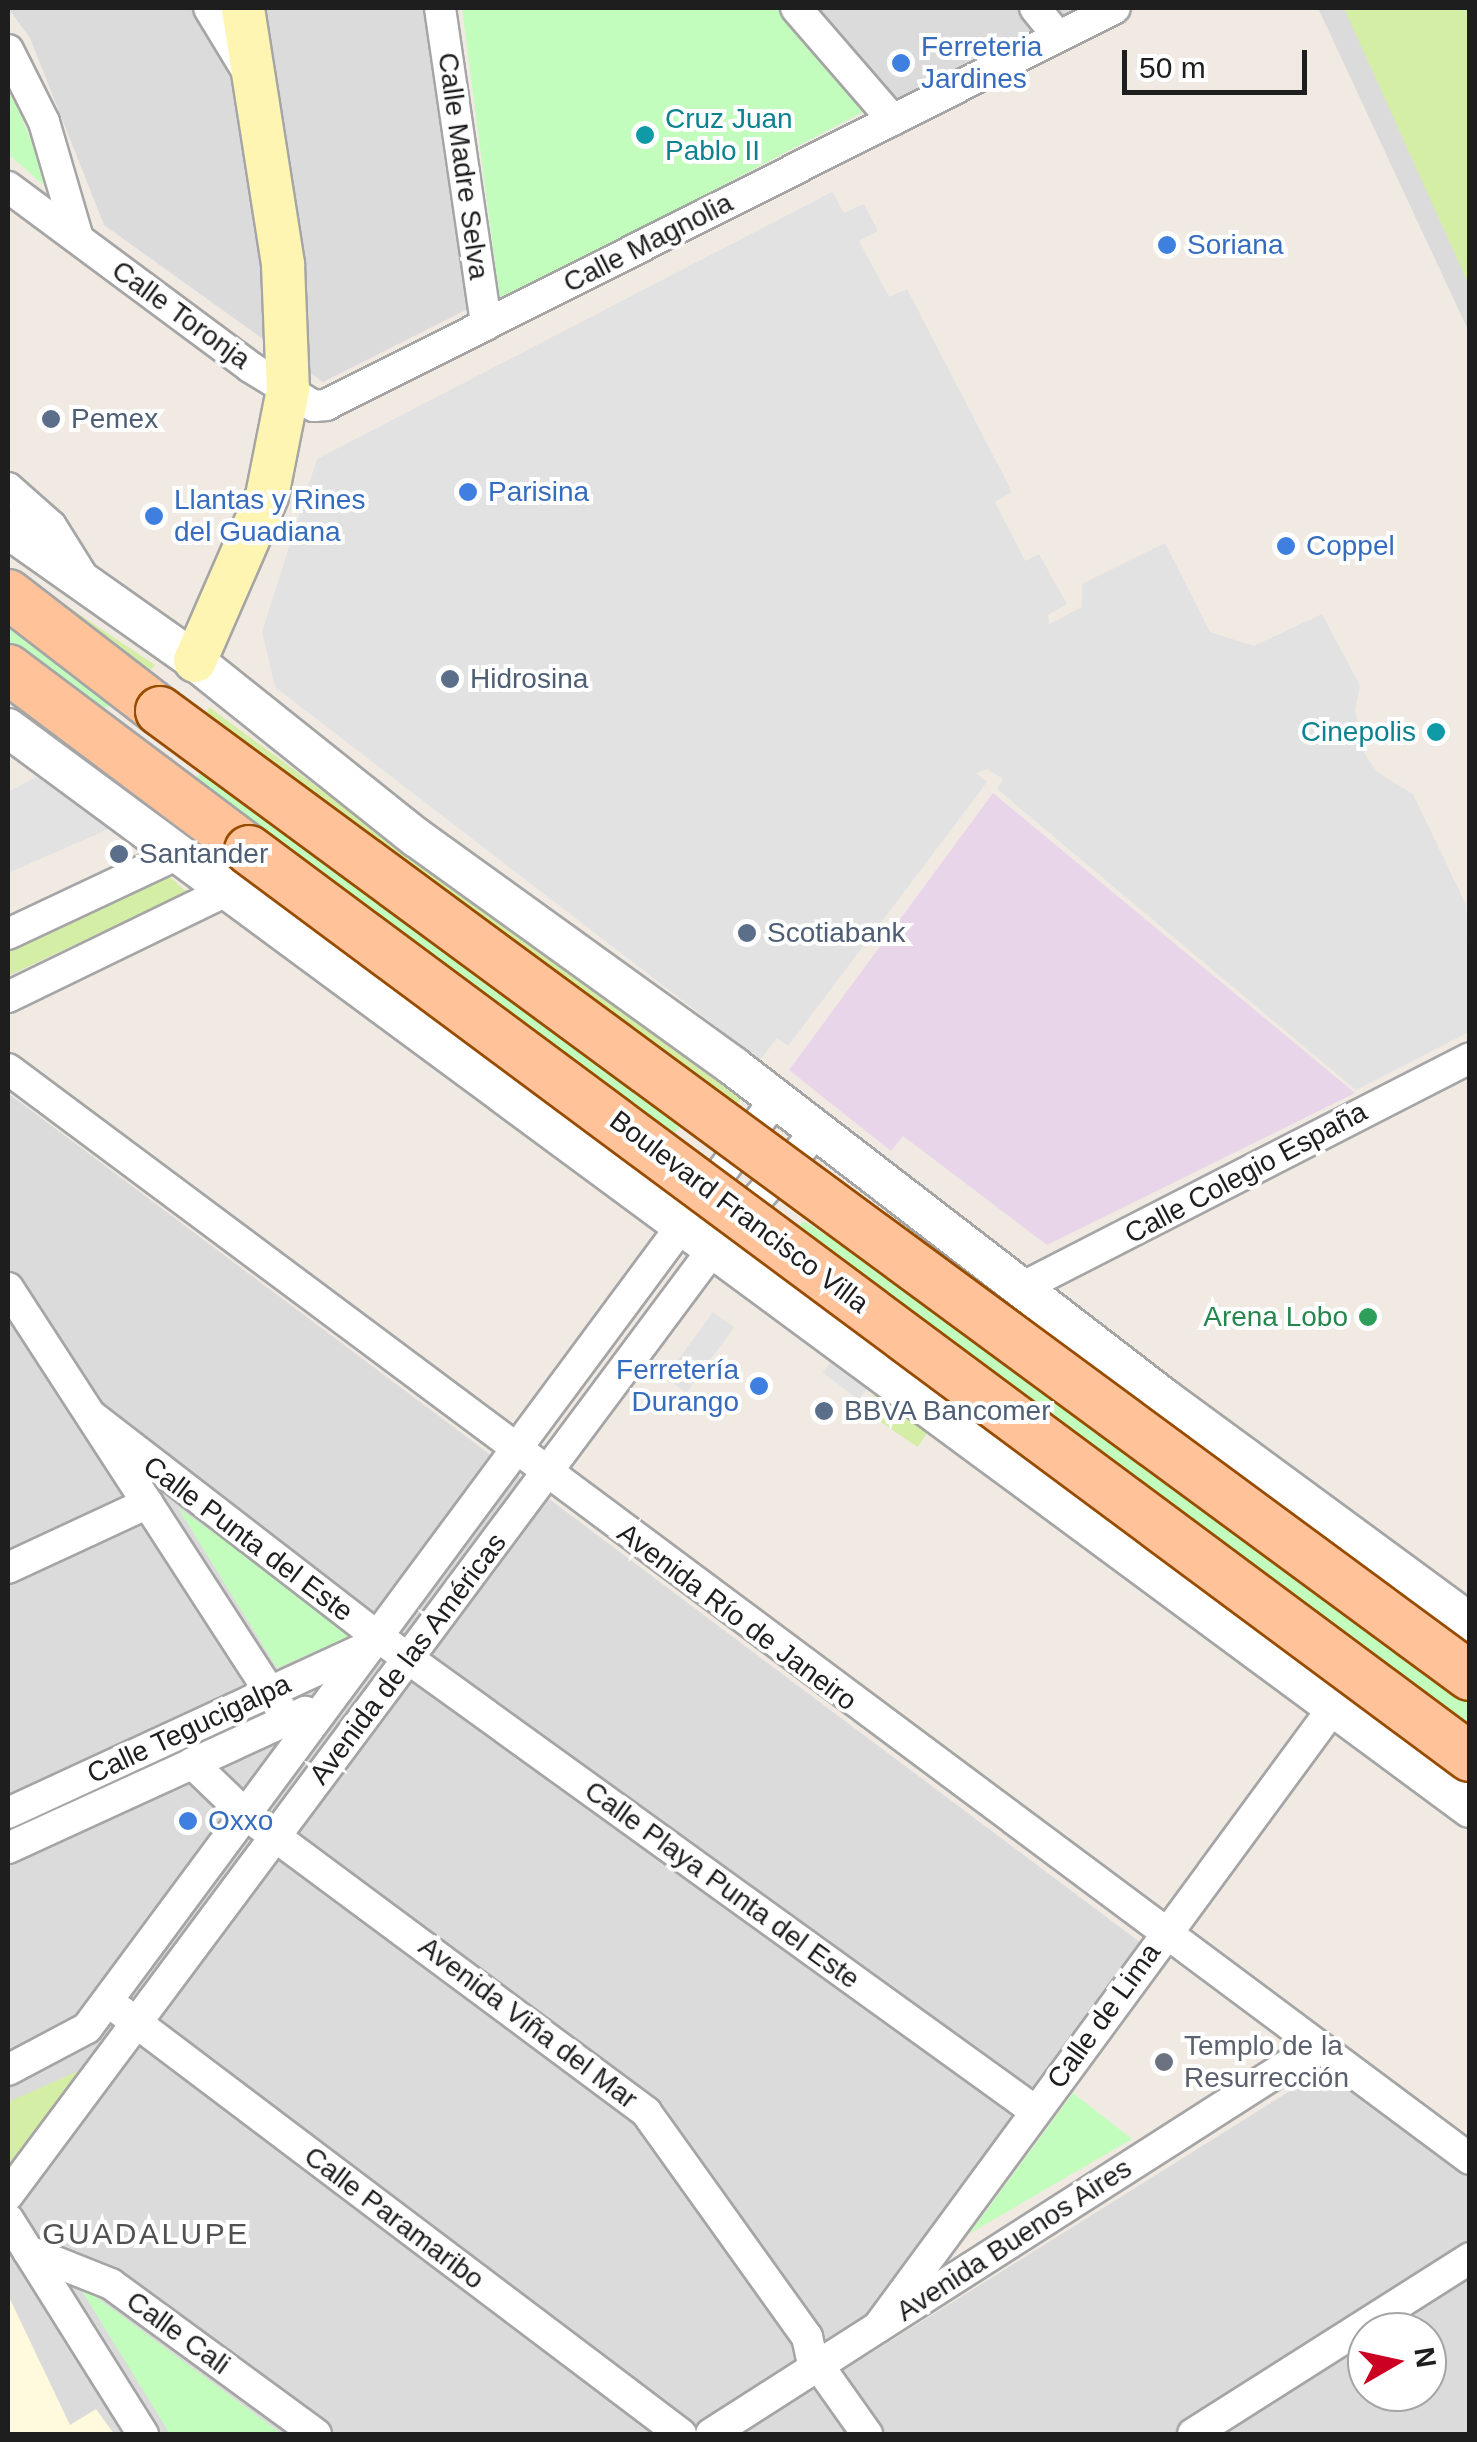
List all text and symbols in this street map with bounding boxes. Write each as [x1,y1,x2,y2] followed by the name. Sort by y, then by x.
[921,30,1042,96] place label: Ferreteria Jardines
[1127,30,1312,92] scale bar
[430,50,496,282] street label: Calle Madre Selva
[1139,51,1206,84] text: 50 m
[890,52,912,74] marker: Ferreteria Jardines
[665,102,793,168] place label: Cruz Juan Pablo II
[634,124,656,146] marker: Cruz Juan Pablo II
[558,186,738,300] street label: Calle Magnolia
[1187,228,1284,262] place label: Soriana
[1156,234,1178,256] marker: Soriana
[105,253,257,377] street label: Calle Toronja
[71,402,158,436] place label: Pemex
[40,408,62,430] marker: Pemex
[488,475,589,509] place label: Parisina
[457,481,479,503] marker: Parisina
[174,483,365,549] place label: Llantas y Rines del Guadiana
[143,505,165,527] marker: Llantas y Rines del Guadiana
[1306,529,1395,563] place label: Coppel
[1275,535,1297,557] marker: Coppel
[470,662,588,696] place label: Hidrosina
[439,668,461,690] marker: Hidrosina
[1301,715,1416,749] place label: Cinepolis
[1425,721,1447,743] marker: Cinepolis
[139,837,268,871] place label: Santander
[108,843,130,865] marker: Santander
[767,916,906,950] place label: Scotiabank
[736,922,758,944] marker: Scotiabank
[1119,1095,1373,1251] street label: Calle Colegio España
[603,1104,875,1320] street label: Boulevard Francisco Villa
[1203,1300,1348,1334] place label: Arena Lobo
[1357,1306,1379,1328] marker: Arena Lobo
[616,1353,739,1419] place label: Ferretería Durango
[748,1375,770,1397] marker: Ferretería Durango
[844,1394,1052,1428] place label: BBVA Bancomer
[813,1400,835,1422] marker: BBVA Bancomer
[137,1449,359,1629] street label: Calle Punta del Este
[611,1516,863,1718] street label: Avenida Río de Janeiro
[302,1526,514,1792] street label: Avenida de las Américas
[82,1667,296,1791] street label: Calle Tegucigalpa
[578,1774,866,1996] street label: Calle Playa Punta del Este
[208,1804,273,1838] place label: Oxxo
[177,1810,199,1832] marker: Oxxo
[412,1930,644,2116] street label: Avenida Viña del Mar
[1040,1937,1168,2095] street label: Calle de Lima
[1184,2029,1349,2095] place label: Templo de la Resurrección
[1153,2051,1175,2073] marker: Templo de la Resurrección
[298,2139,490,2297] street label: Calle Paramaribo
[890,2151,1138,2329] street label: Avenida Buenos Aires
[42,2216,250,2252] district label: GUADALUPE
[120,2284,236,2382] street label: Calle Cali
[1347,2312,1447,2412] north arrow
[1408,2345,1442,2370] text: N

